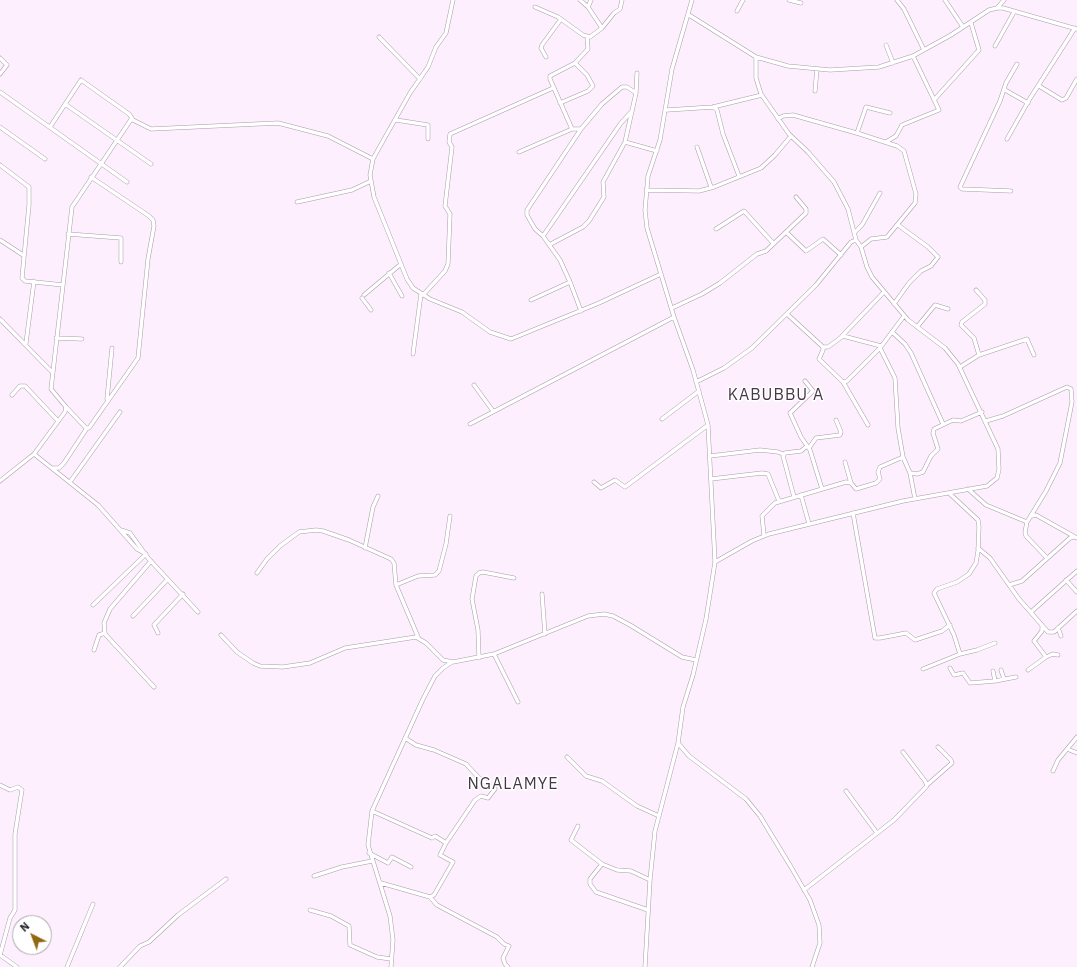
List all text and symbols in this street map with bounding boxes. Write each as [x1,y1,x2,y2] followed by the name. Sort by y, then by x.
[728,385,824,405] district label: KABUBBU A
[467,774,559,794] district label: NGALAMYE
[12,915,52,955] north arrow
[17,919,32,935] text: N

